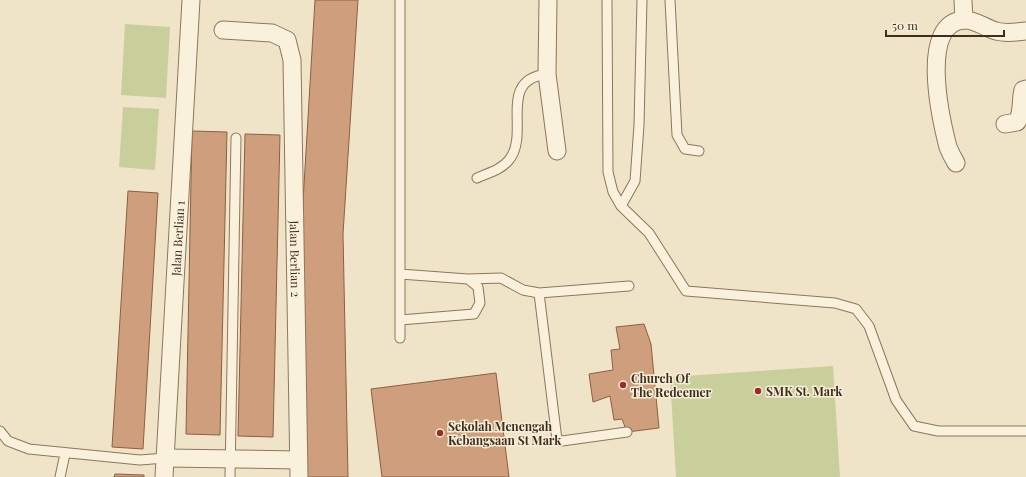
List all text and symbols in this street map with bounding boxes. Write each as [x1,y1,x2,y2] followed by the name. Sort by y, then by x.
[886,12,1004,38] scale bar
[892,17,918,33] text: 50 m
[167,200,188,278] street label: Jalan Berlian 1
[287,219,304,297] street label: Jalan Berlian 2
[631,370,711,400] place label: Church Of The Redeemer
[618,380,628,390] marker: Church Of The Redeemer
[766,383,843,399] place label: SMK St. Mark
[753,386,763,396] marker: SMK St. Mark
[448,418,562,448] place label: Sekolah Menengah Kebangsaan St Mark
[435,428,445,438] marker: Sekolah Menengah Kebangsaan St Mark

